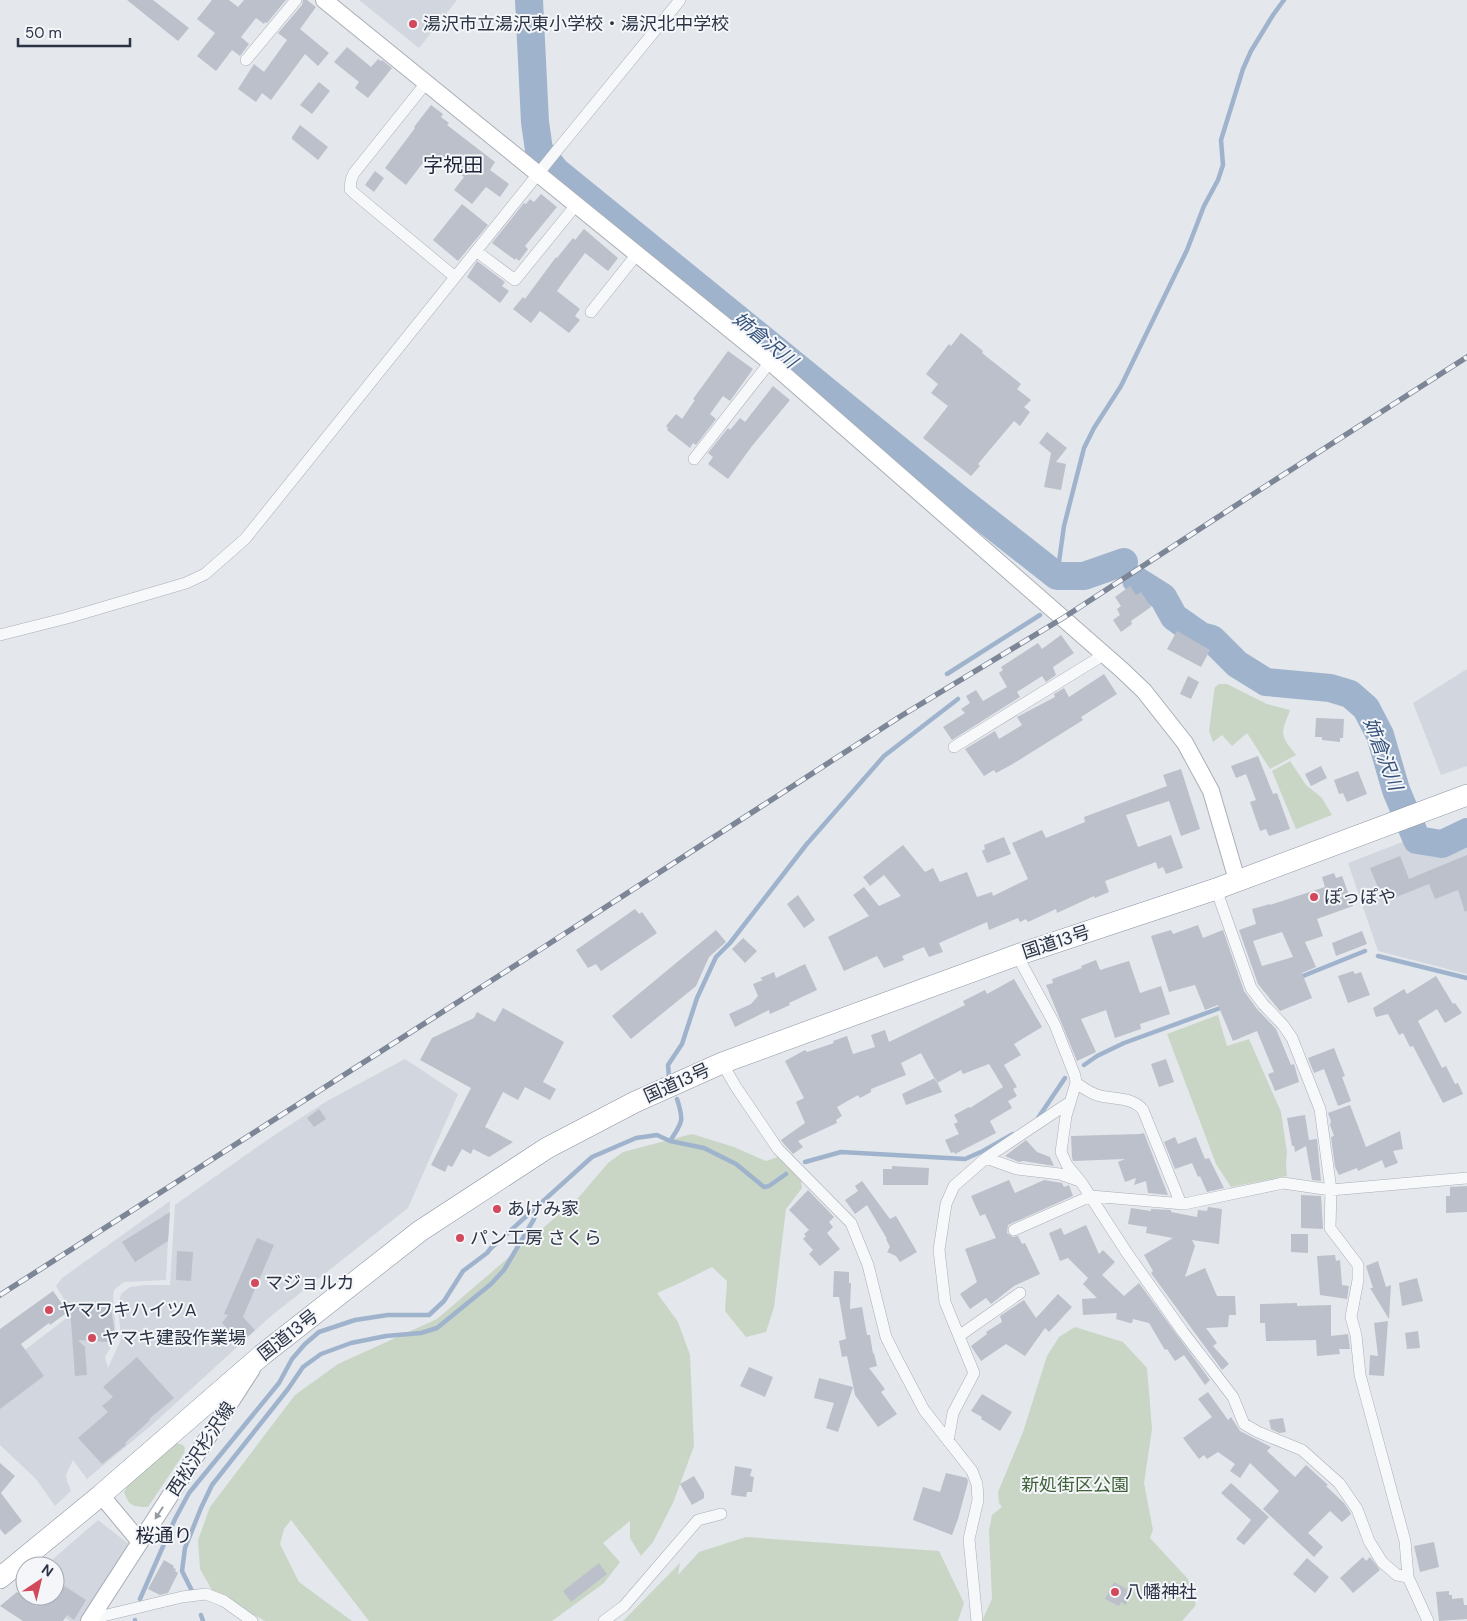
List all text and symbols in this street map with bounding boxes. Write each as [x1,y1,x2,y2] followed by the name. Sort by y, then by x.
[423,12,729,36] place label: 湯沢市立湯沢東小学校・湯沢北中学校
[18,15,130,47] scale bar
[407,18,419,30] marker: 湯沢市立湯沢東小学校・湯沢北中学校
[25,23,62,43] text: 50 m
[423,152,483,178] district label: 字祝田
[728,306,804,375] water label: 姉倉沢川
[1358,714,1409,796] water label: 姉倉沢川
[1324,885,1396,909] place label: ぽっぽや
[1308,891,1320,903] marker: ぽっぽや
[1019,920,1093,964] street label: 国道13号
[640,1058,714,1108] street label: 国道13号
[507,1197,579,1221] place label: あけみ家
[491,1203,503,1215] marker: あけみ家
[470,1226,602,1250] place label: パン工房 さくら
[454,1232,466,1244] marker: パン工房 さくら
[265,1271,354,1295] place label: マジョルカ
[249,1277,261,1289] marker: マジョルカ
[59,1298,197,1322] place label: ヤマワキハイツA
[43,1304,55,1316] marker: ヤマワキハイツA
[253,1304,323,1366] street label: 国道13号
[102,1326,246,1350] place label: ヤマキ建設作業場
[86,1332,98,1344] marker: ヤマキ建設作業場
[162,1397,240,1501] street label: 西松沢杉沢線
[1021,1473,1129,1497] park label: 新処街区公園
[154,1507,164,1520] one-way arrow
[135,1523,193,1548] district label: 桜通り
[15,1556,65,1606] north arrow
[38,1560,57,1581] text: N
[1125,1580,1197,1604] place label: 八幡神社
[1109,1586,1121,1598] marker: 八幡神社

